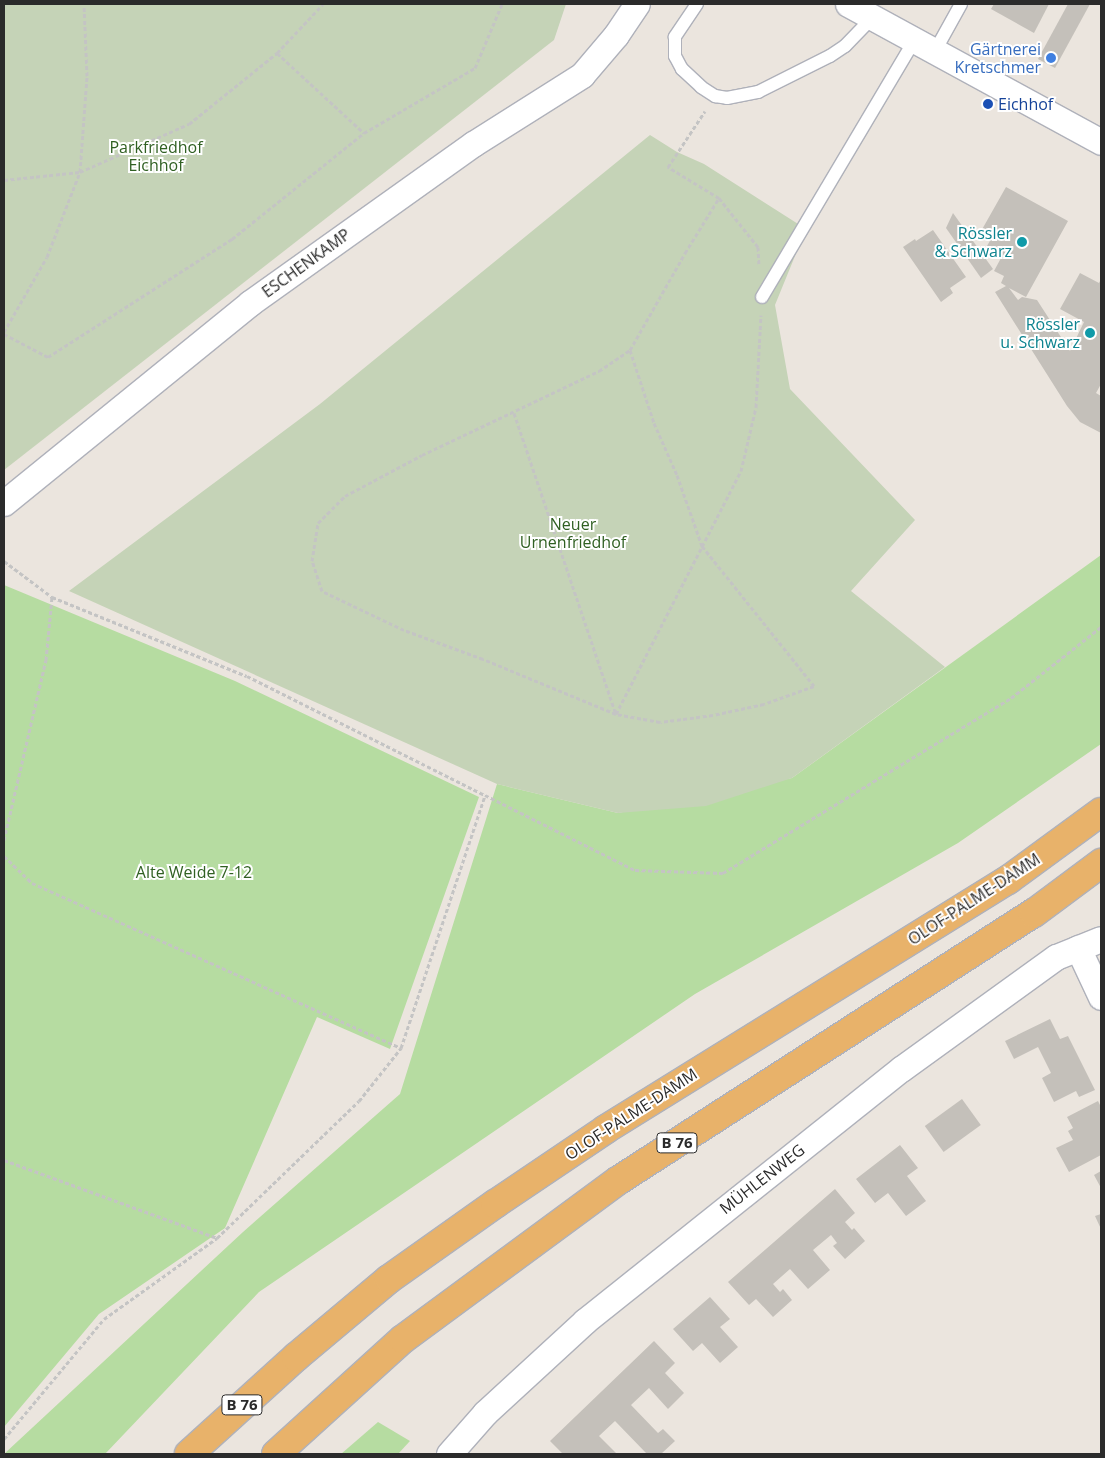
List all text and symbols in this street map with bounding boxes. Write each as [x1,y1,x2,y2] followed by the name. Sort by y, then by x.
[955,39,1041,77] place label: Gärtnerei Kretschmer
[1045,52,1057,64] marker: Gärtnerei Kretschmer
[998,94,1053,114] place label: Eichhof
[982,98,994,110] marker: Eichhof
[109,137,203,175] park label: Parkfriedhof Eichhof
[935,223,1012,261] place label: Rössler & Schwarz
[258,225,354,301] street label: ESCHENKAMP
[1016,236,1028,248] marker: Rössler & Schwarz
[1000,314,1080,352] place label: Rössler u. Schwarz
[1084,327,1096,339] marker: Rössler u. Schwarz
[520,514,626,552] park label: Neuer Urnenfriedhof
[904,849,1044,949] street label: OLOF-PALME-DAMM
[136,862,252,882] park label: Alte Weide 7-12
[561,1064,701,1164] street label: OLOF-PALME-DAMM
[656,1130,698,1156] road number: B 76
[716,1140,808,1218] street label: MÜHLENWEG
[221,1392,263,1418] road number: B 76

